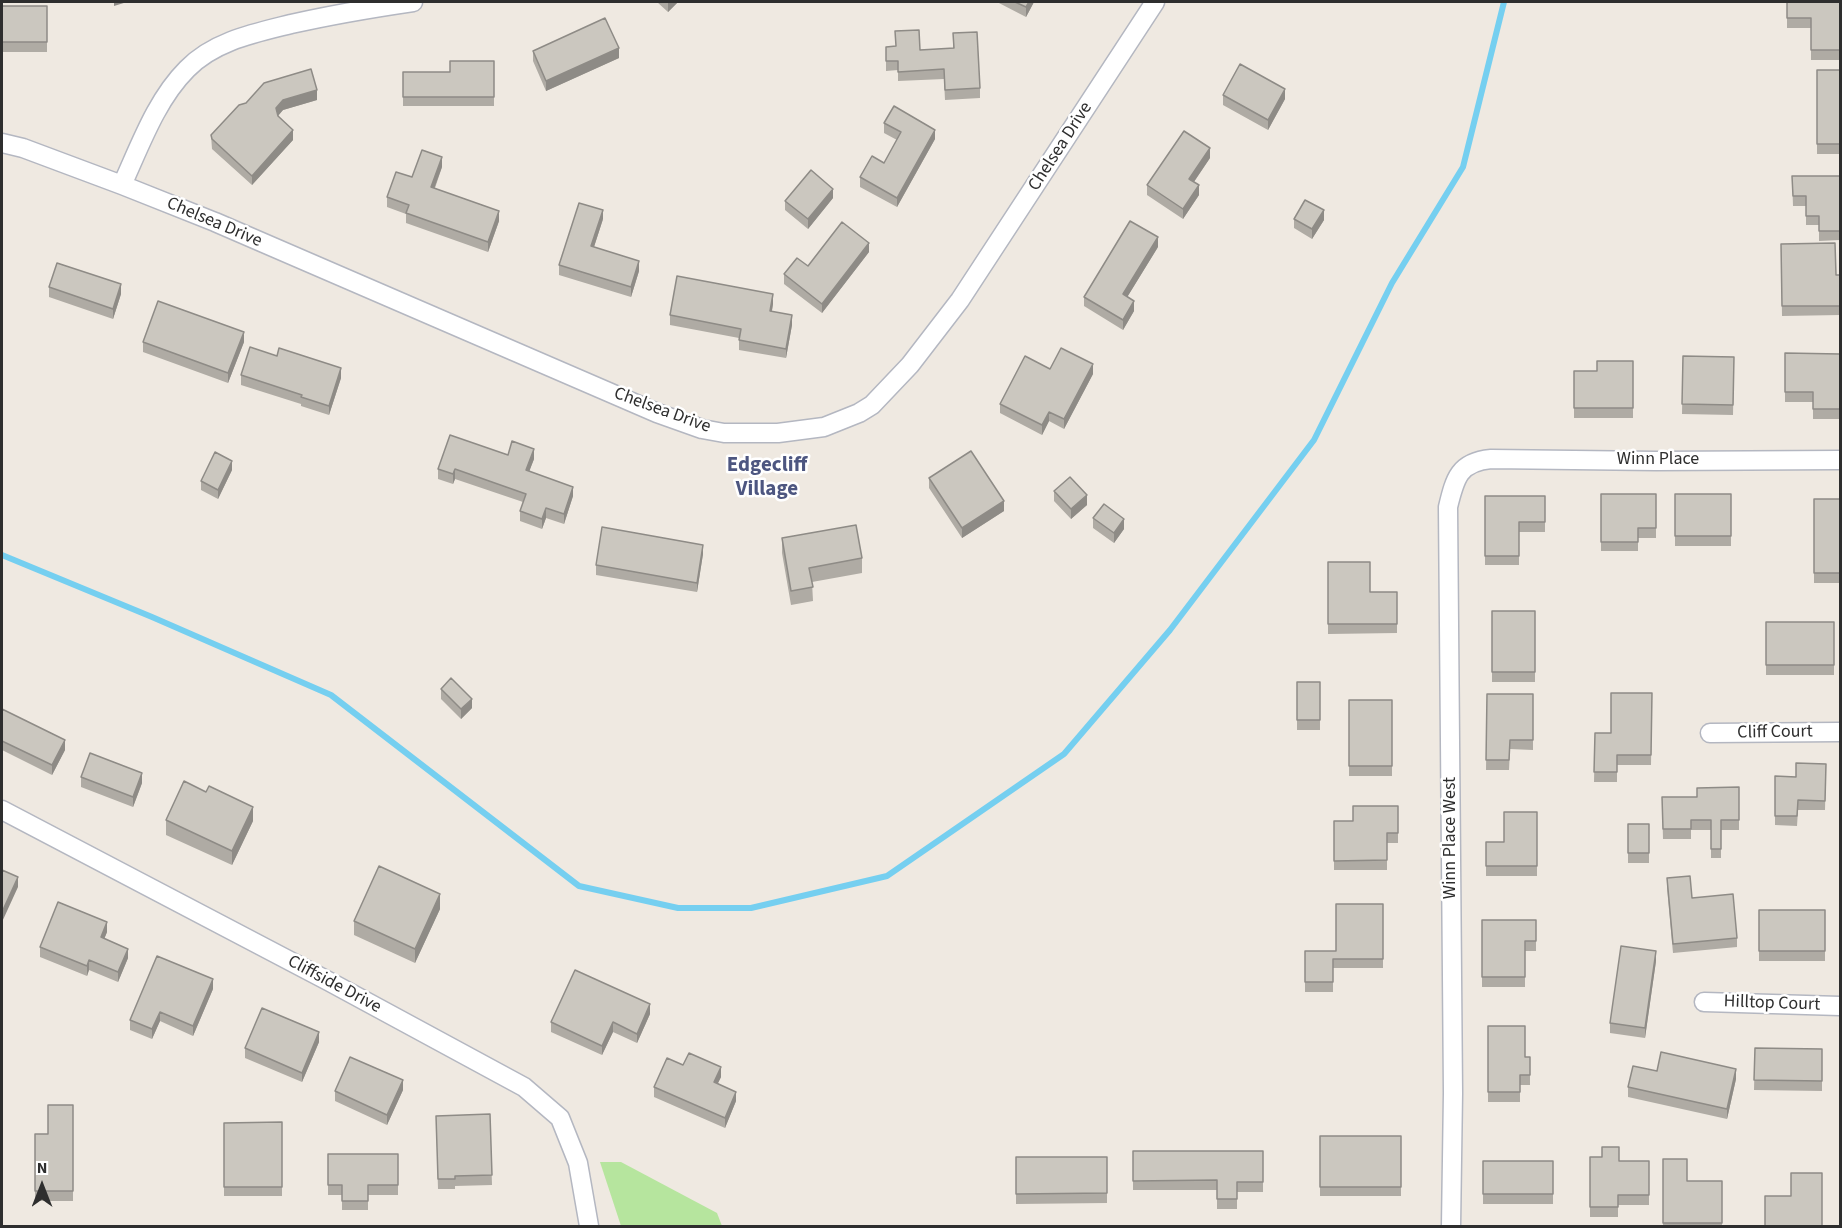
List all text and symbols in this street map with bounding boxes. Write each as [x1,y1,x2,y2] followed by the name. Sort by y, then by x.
[1024,99,1098,195] street label: Chelsea Drive
[163,193,265,253] street label: Chelsea Drive
[611,383,713,439] street label: Chelsea Drive
[1617,449,1699,471] street label: Winn Place
[727,453,807,503] district label: Edgecliff Village
[1737,722,1813,744] street label: Cliff Court
[1440,777,1462,899] street label: Winn Place West
[283,951,385,1019] street label: Cliffside Drive
[1723,992,1821,1016] street label: Hilltop Court
[12,1156,72,1216] north arrow
[37,1157,47,1179] text: N

